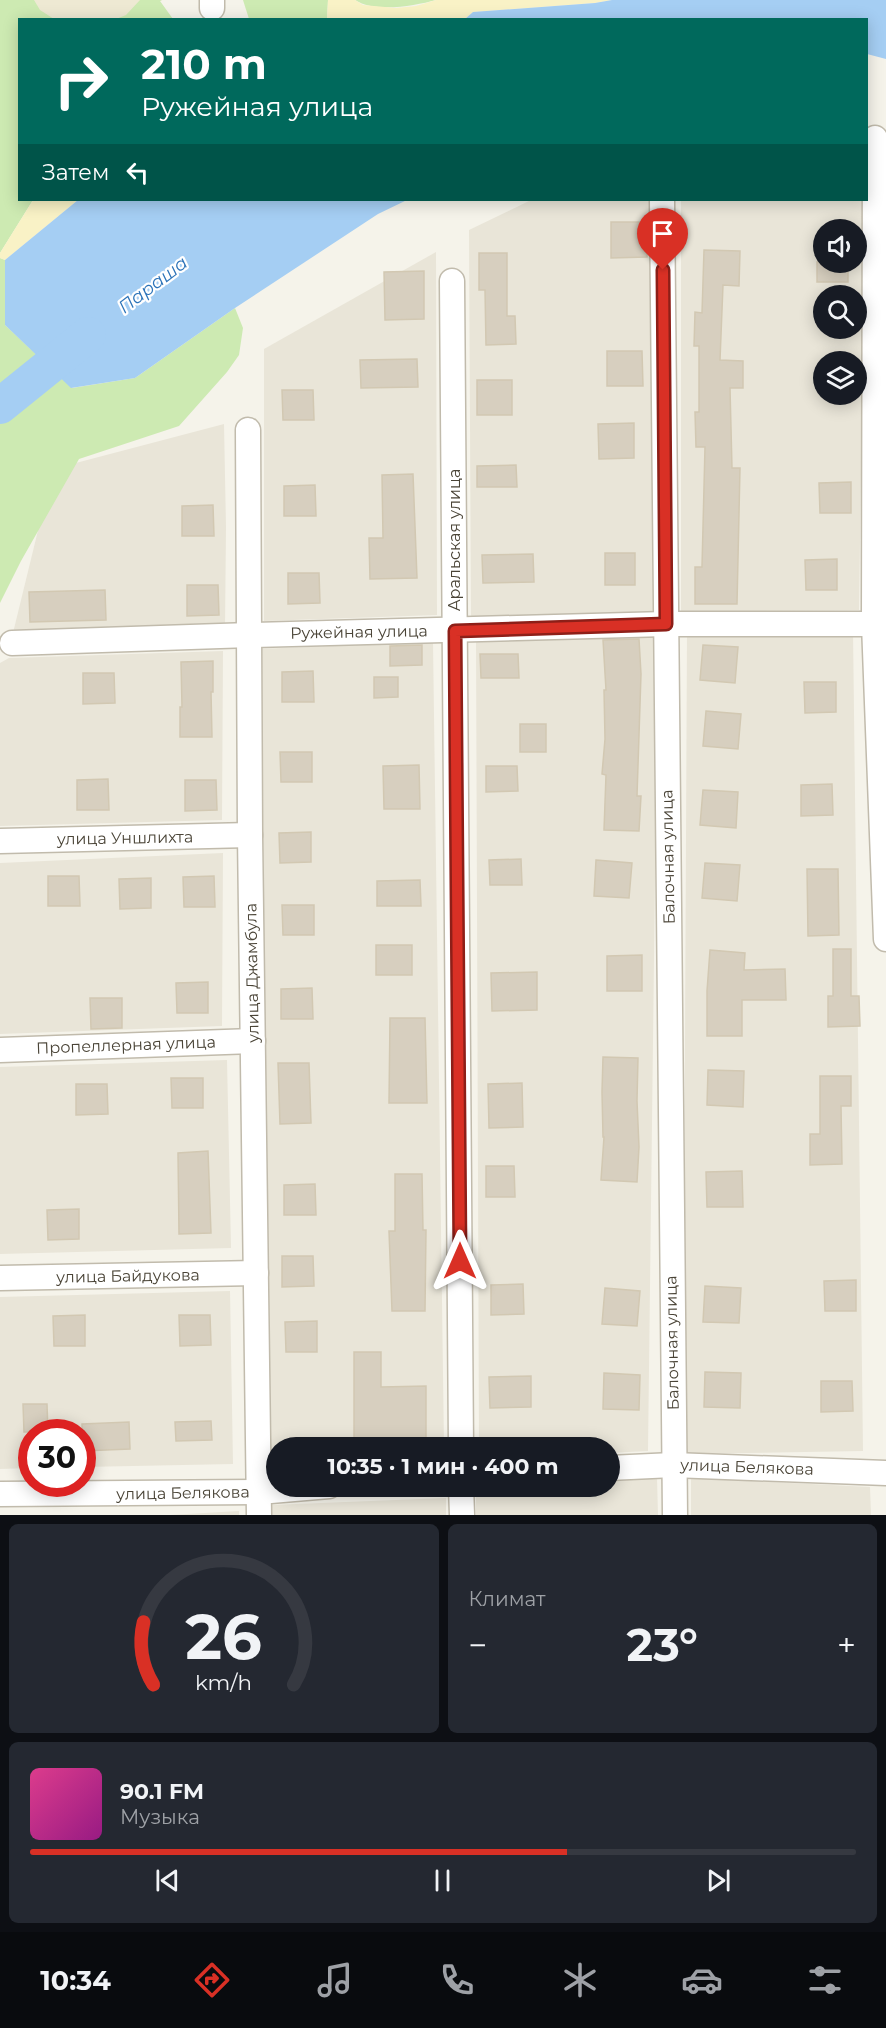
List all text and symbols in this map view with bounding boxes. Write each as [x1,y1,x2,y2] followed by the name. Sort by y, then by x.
[141,38,267,90] text: 210 m
[42,42,120,120] icon: right
[141,90,373,123] text: Ружейная улица
[121,156,154,189] icon: left
[42,159,109,186] text: Затем
[637,208,688,270] pin
[646,217,679,250] icon: arrive
[813,219,867,405] map controls
[813,219,867,273] button: sound
[114,252,192,318] water label: Параша
[813,285,867,339] button: search
[813,351,867,405] button: layers
[445,469,464,611] street label: Аральская улица
[290,621,428,643] street label: Ружейная улица
[657,789,679,925] street label: Балочная улица
[56,827,193,849] street label: улица Уншлихта
[241,903,263,1044] street label: улица Джамбула
[36,1032,216,1058] street label: Пропеллерная улица
[428,1229,492,1293] position arrow
[55,1265,200,1287] street label: улица Байдукова
[661,1275,683,1411] street label: Балочная улица
[18,1419,96,1497] speed limit sign: 30
[327,1453,559,1480] text: 10:35 · 1 мин · 400 m
[679,1455,814,1479] street label: улица Белякова
[115,1482,250,1504] street label: улица Белякова
[469,1587,546,1611] text: Климат
[185,1599,262,1675] text: 26
[627,1617,698,1672] text: 23°
[469,1625,487,1665] text: −
[837,1625,856,1665] text: +
[195,1670,252,1696] text: km/h
[120,1778,204,1805] text: 90.1 FM
[120,1805,200,1829] text: Музыка
[151,1864,184,1897] icon: previous
[426,1864,459,1897] icon: pause
[702,1864,735,1897] icon: next
[191,1959,233,2001] icon: directions
[314,1959,356,2001] icon: music
[436,1959,478,2001] icon: phone
[559,1959,601,2001] icon: climate
[681,1959,723,2001] icon: car
[804,1959,846,2001] icon: filters
[40,1964,111,1997] text: 10:34

